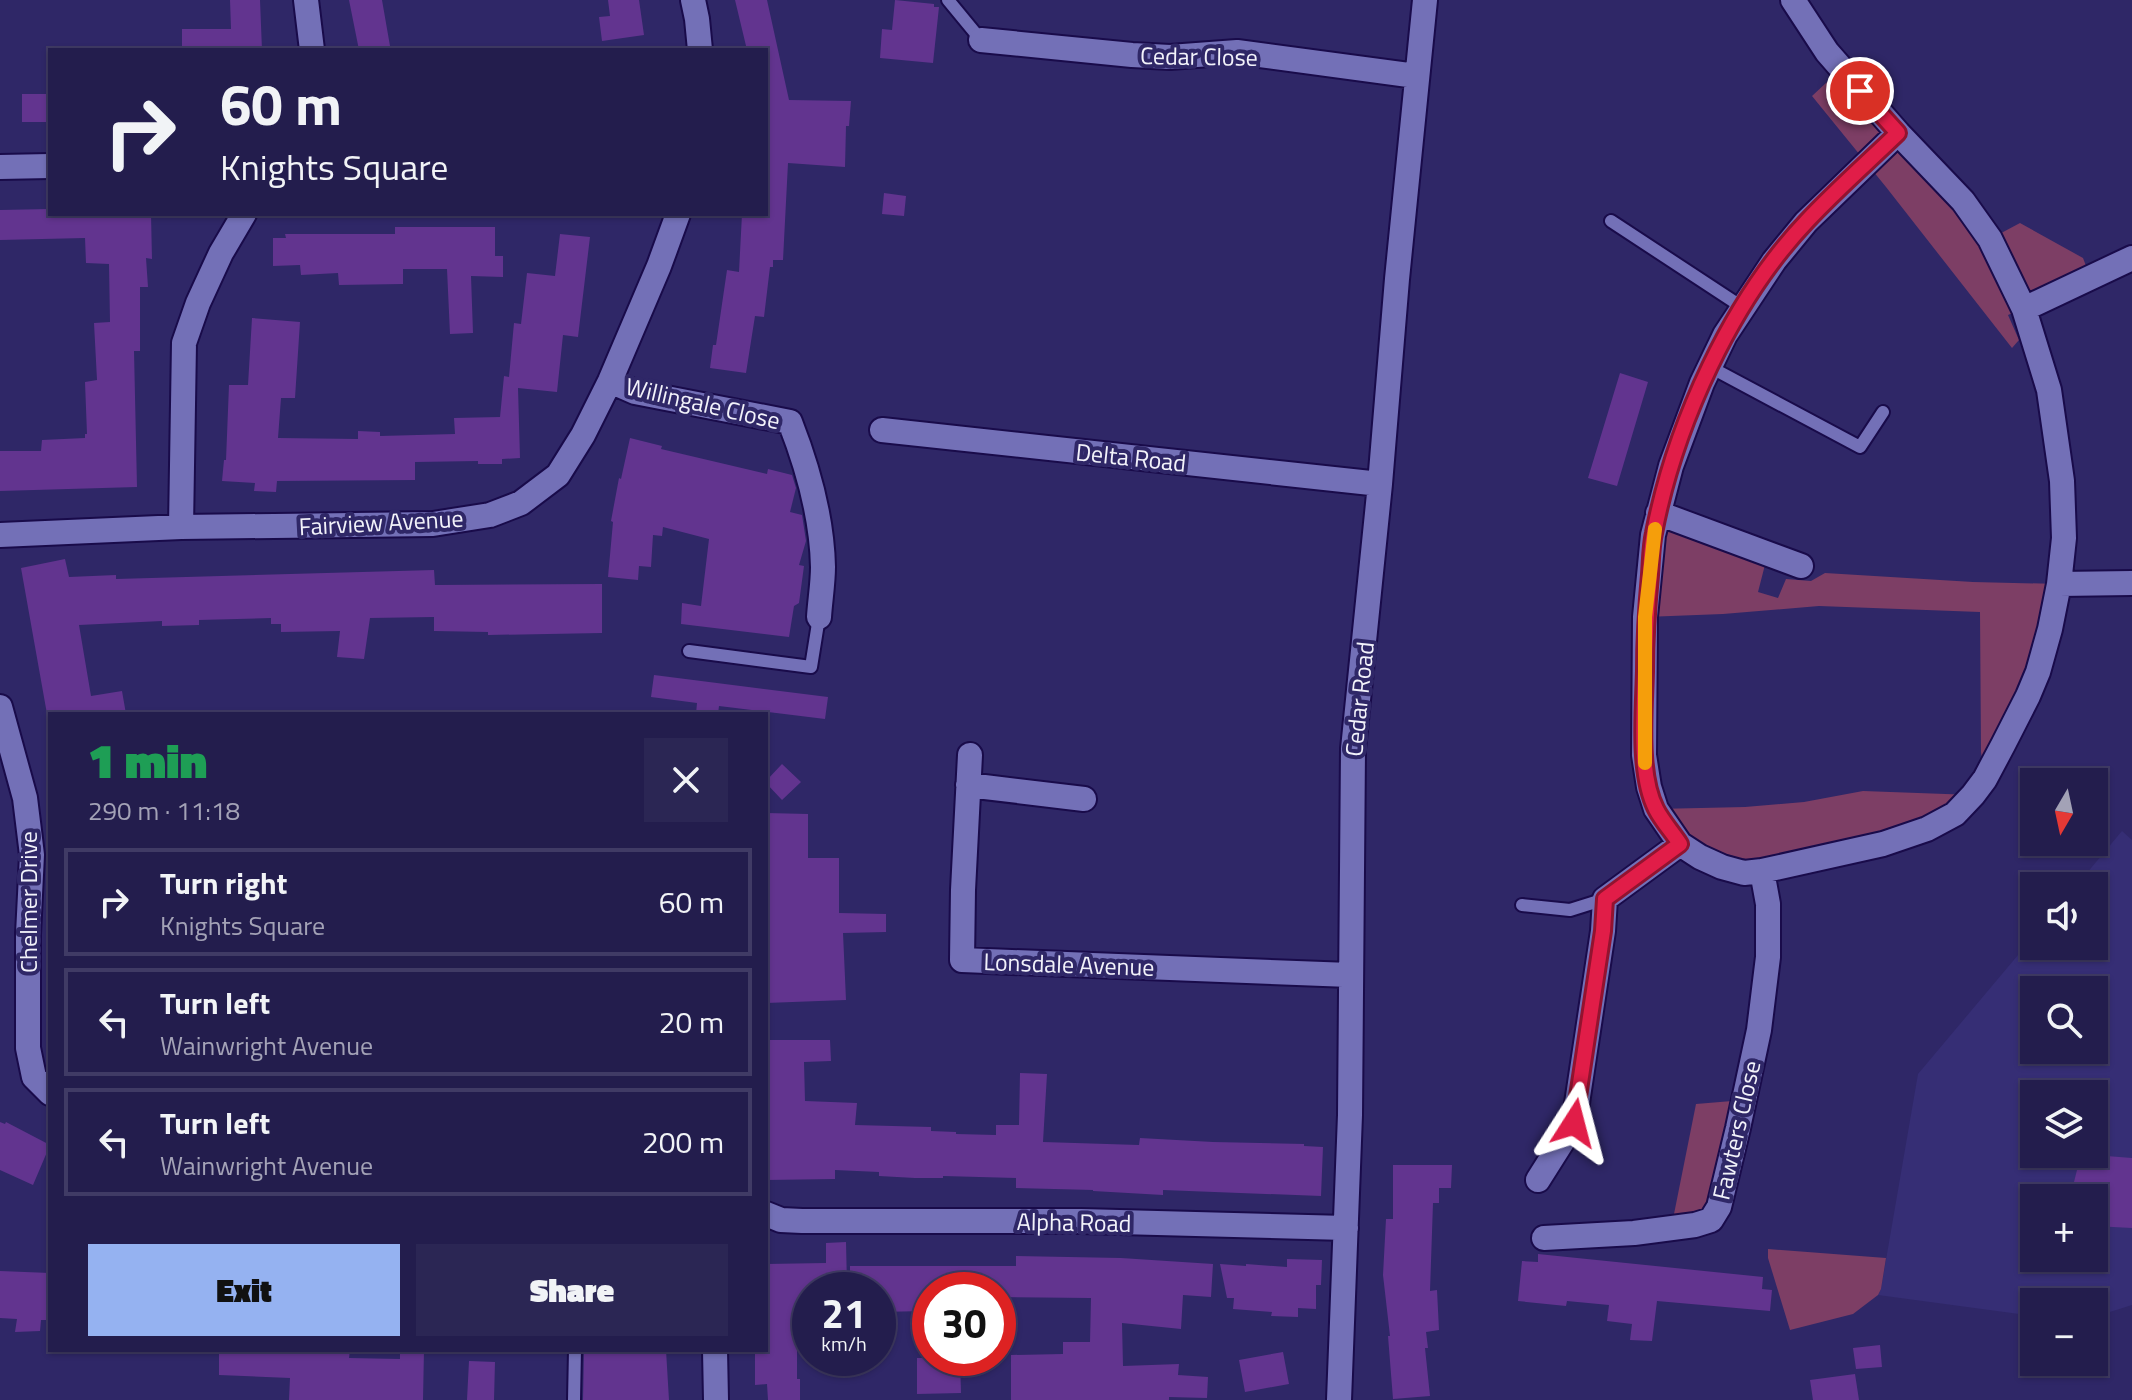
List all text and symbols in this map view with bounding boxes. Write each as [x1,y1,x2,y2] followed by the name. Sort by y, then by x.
[1140,37,1258,75] street label: Cedar Close
[1826,57,1894,125] pin
[220,62,342,147] text: 60 m
[1838,69,1882,113] icon: arrive
[88,80,192,184] icon: right
[220,139,449,194] text: Knights Square
[622,368,784,438] street label: Willingale Close
[1074,433,1188,481] street label: Delta Road
[298,500,464,544] street label: Fairview Avenue
[1335,640,1383,758] street label: Cedar Road
[88,724,207,797] text: 1 min
[644,738,728,822] button: close
[2020,768,2108,856] north arrow
[2020,768,2108,1376] map controls
[88,791,240,830] text: 290 m · 11:18
[10,831,46,973] street label: Chelmer Drive
[160,860,288,906] text: Turn right
[2020,872,2108,960] button: sound
[659,879,724,925] text: 60 m
[92,880,136,924] icon: right
[160,906,325,945] text: Knights Square
[983,943,1155,985] street label: Lonsdale Avenue
[2020,976,2108,1064] button: search
[160,980,270,1026] text: Turn left
[659,999,724,1045] text: 20 m
[92,1000,136,1044] icon: left
[160,1026,373,1065] text: Wainwright Avenue
[1702,1057,1770,1203] street label: Fawters Close
[2020,1080,2108,1168] button: layers
[1532,1081,1616,1165] position arrow
[160,1100,270,1146] text: Turn left
[642,1119,724,1165] text: 200 m
[92,1120,136,1164] icon: left
[160,1146,373,1185] text: Wainwright Avenue
[2020,1184,2108,1272] button: +
[1016,1203,1132,1241] street label: Alpha Road
[88,1244,400,1336] button: Exit
[416,1244,728,1336] button: Share
[912,1272,1016,1376] speed limit sign: 30
[822,1283,866,1344] text: 21
[2020,1288,2108,1376] button: −
[821,1328,867,1359] text: km/h

